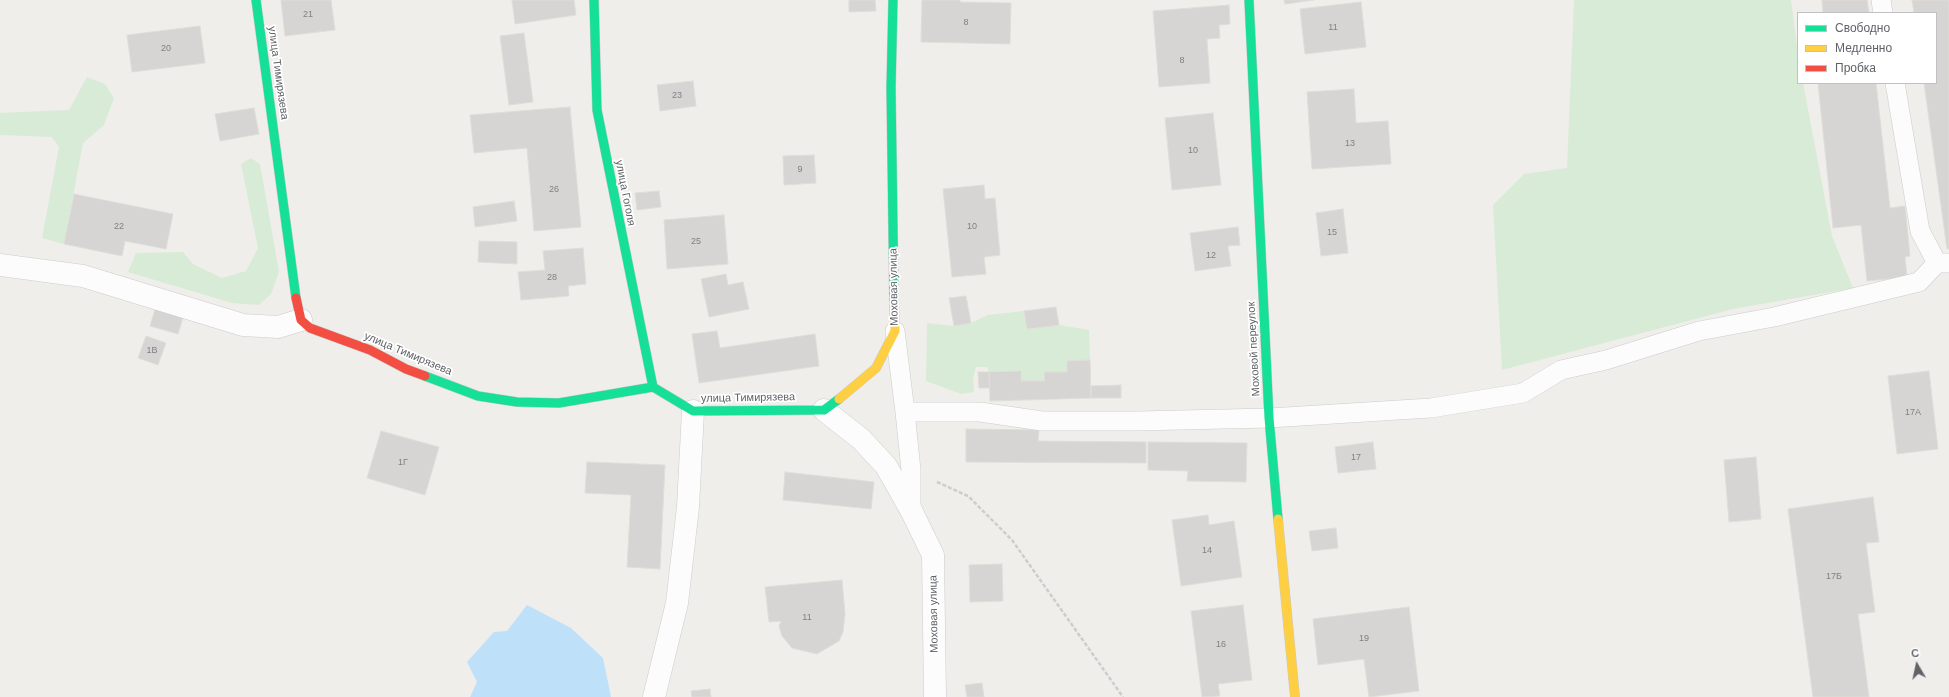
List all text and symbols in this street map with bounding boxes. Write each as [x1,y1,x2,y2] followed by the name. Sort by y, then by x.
[303,10,313,20] house number: 21
[1797,12,1937,84] legend
[963,18,969,28] house number: 8
[1835,21,1890,35] text: Свободно
[1328,23,1338,33] house number: 11
[265,25,291,121] street label: улица Тимирязева
[1835,41,1892,55] text: Медленно
[161,44,171,54] house number: 20
[1179,56,1185,66] house number: 8
[1835,61,1876,75] text: Пробка
[672,91,682,101] house number: 23
[1345,139,1355,149] house number: 13
[1188,146,1198,156] house number: 10
[612,159,638,227] street label: улица Гоголя
[797,165,803,175] house number: 9
[549,185,559,195] house number: 26
[114,222,124,232] house number: 22
[967,222,977,232] house number: 10
[1327,228,1337,238] house number: 15
[691,237,701,247] house number: 25
[887,248,901,326] street label: Моховая улица
[1206,251,1216,261] house number: 12
[547,273,557,283] house number: 28
[1245,301,1263,397] street label: Моховой переулок
[362,330,454,378] street label: улица Тимирязева
[146,346,158,356] house number: 1В
[701,391,795,405] street label: улица Тимирязева
[1905,408,1921,418] house number: 17А
[1351,453,1361,463] house number: 17
[398,458,408,468] house number: 1Г
[1202,546,1212,556] house number: 14
[1826,572,1842,582] house number: 17Б
[927,575,941,653] street label: Моховая улица
[802,613,812,623] house number: 11
[1359,634,1369,644] house number: 19
[1216,640,1226,650] house number: 16
[1897,645,1937,685] north arrow
[1910,647,1920,660] text: С

